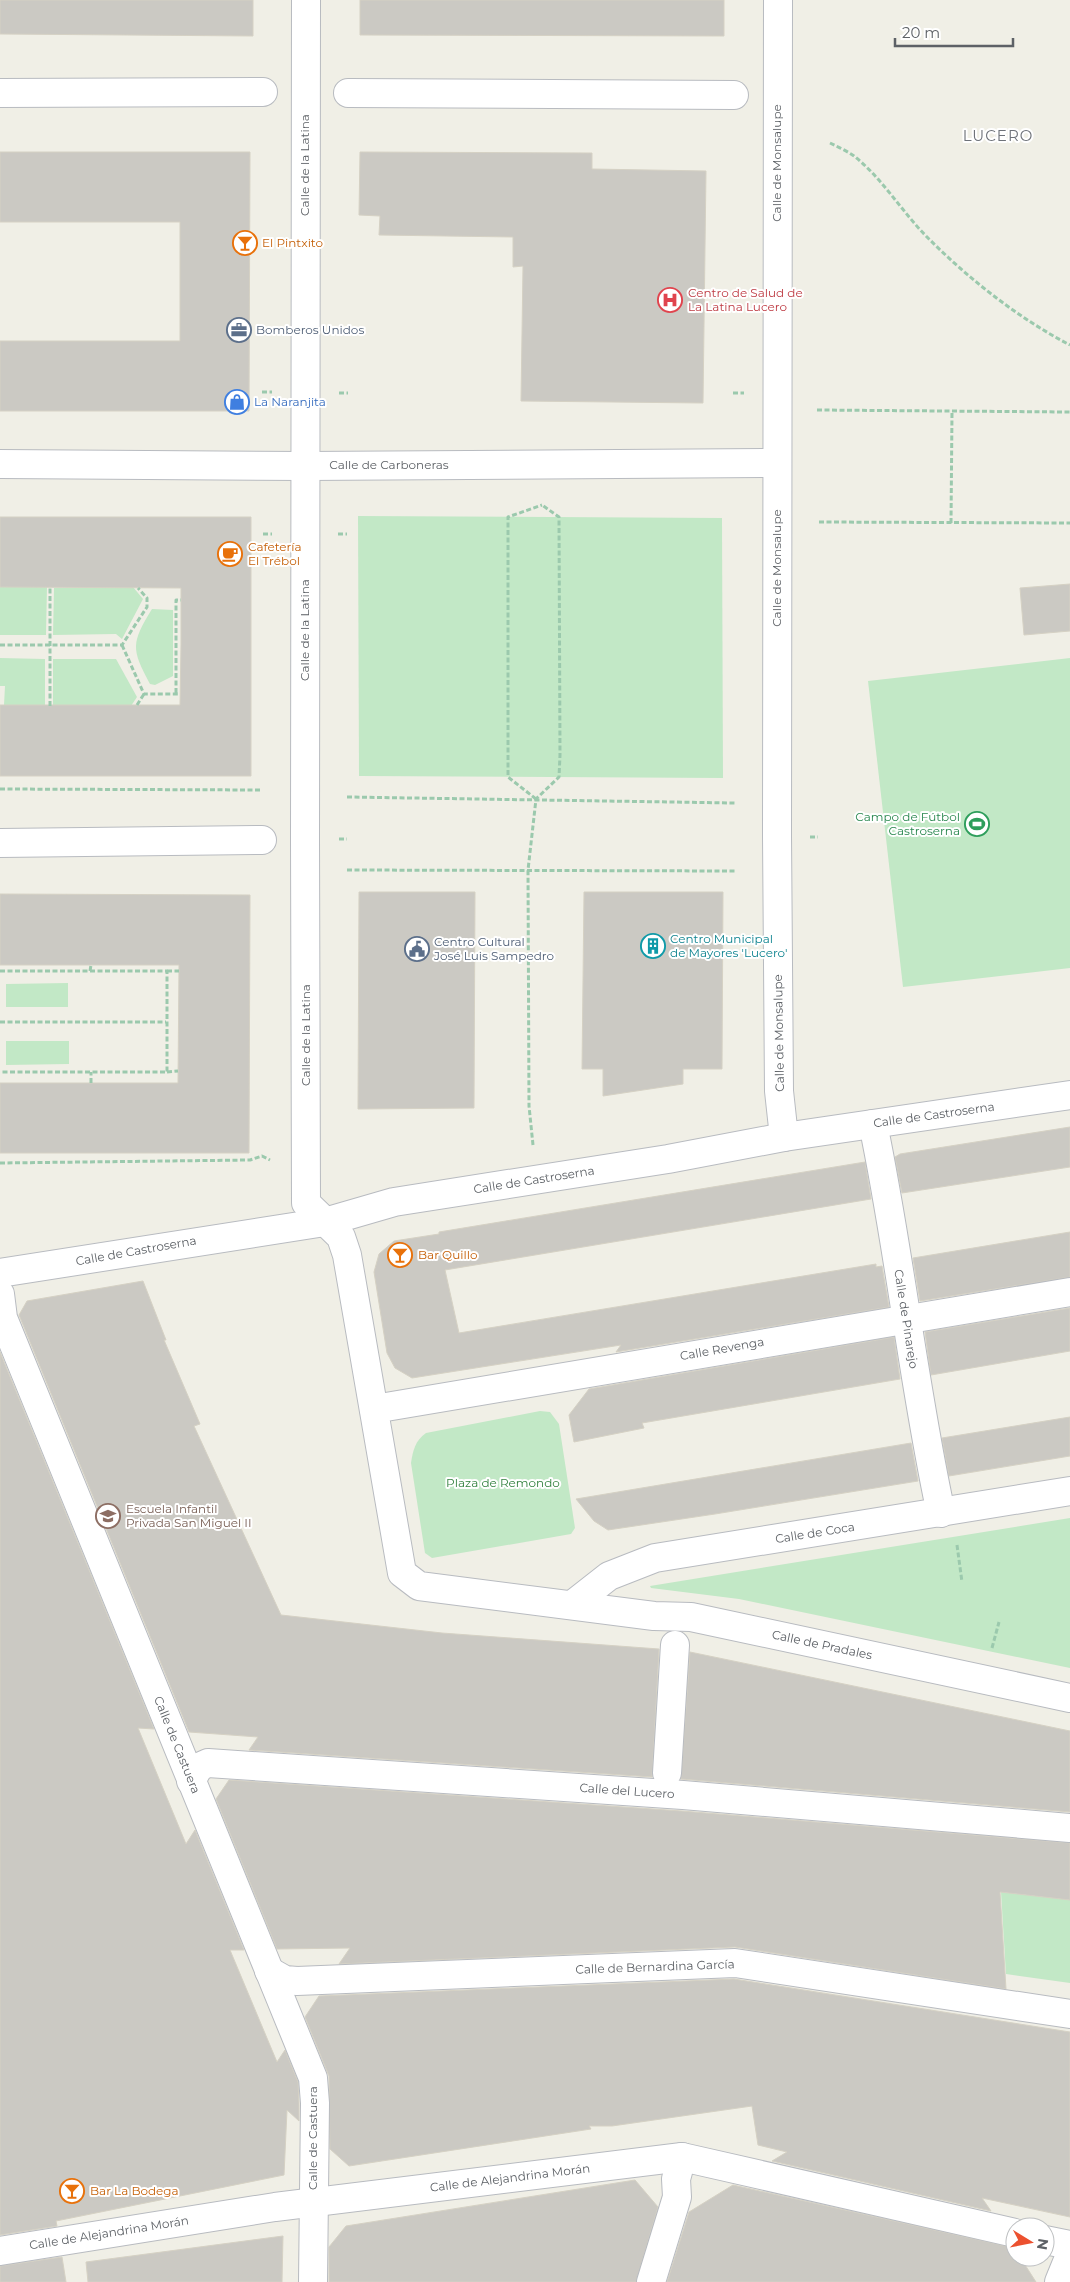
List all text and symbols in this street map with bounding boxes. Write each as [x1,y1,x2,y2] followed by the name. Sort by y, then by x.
[895,15,1012,47] scale bar
[902,23,940,42] text: 20 m
[769,104,784,222] street label: Calle de Monsalupe
[297,114,312,216] street label: Calle de la Latina
[963,126,1033,145] district label: LUCERO
[232,230,258,256] bar icon: El Pintxito
[262,235,323,250] place label: El Pintxito
[688,285,803,314] place label: Centro de Salud de La Latina Lucero
[657,287,683,313] hospital icon: Centro de Salud de La Latina Lucero
[226,317,252,343] office icon: Bomberos Unidos
[256,322,364,337] place label: Bomberos Unidos
[224,389,250,415] shop icon: La Naranjita
[254,394,326,409] place label: La Naranjita
[329,457,449,472] street label: Calle de Carboneras
[769,509,784,627] street label: Calle de Monsalupe
[248,539,302,568] place label: Cafetería El Trébol
[217,541,243,567] cafe icon: Cafetería El Trébol
[297,579,312,681] street label: Calle de la Latina
[855,809,960,838] place label: Campo de Fútbol Castroserna
[964,811,990,837] sports icon: Campo de Fútbol Castroserna
[670,931,787,960] place label: Centro Municipal de Mayores 'Lucero'
[640,933,666,959] building icon: Centro Municipal de Mayores 'Lucero'
[433,934,554,963] place label: Centro Cultural José Luis Sampedro
[404,936,430,962] public building icon: Centro Cultural José Luis Sampedro
[770,974,787,1092] street label: Calle de Monsalupe
[298,984,313,1086] street label: Calle de la Latina
[872,1099,996,1130] street label: Calle de Castroserna
[472,1163,595,1196] street label: Calle de Castroserna
[74,1233,197,1269] street label: Calle de Castroserna
[387,1242,413,1268] bar icon: Bar Quillo
[418,1247,477,1262] place label: Bar Quillo
[891,1268,922,1370] street label: Calle de Pinarejo
[679,1334,765,1363] street label: Calle Revenga
[446,1475,560,1490] park label: Plaza de Remondo
[126,1501,252,1530] place label: Escuela Infantil Privada San Miguel II
[95,1503,121,1529] school or university icon: Escuela Infantil Privada San Miguel II
[774,1519,856,1546] street label: Calle de Coca
[771,1627,874,1662] street label: Calle de Pradales
[151,1694,204,1796] street label: Calle de Castuera
[579,1780,675,1801] street label: Calle del Lucero
[575,1956,735,1977] street label: Calle de Bernardina García
[305,2086,320,2190] street label: Calle de Castuera
[429,2160,591,2195] street label: Calle de Alejandrina Morán
[59,2178,85,2204] bar icon: Bar La Bodega
[90,2183,179,2198] place label: Bar La Bodega
[28,2212,190,2253] street label: Calle de Alejandrina Morán
[1005,2217,1055,2267] north arrow
[1033,2237,1053,2251] text: N

